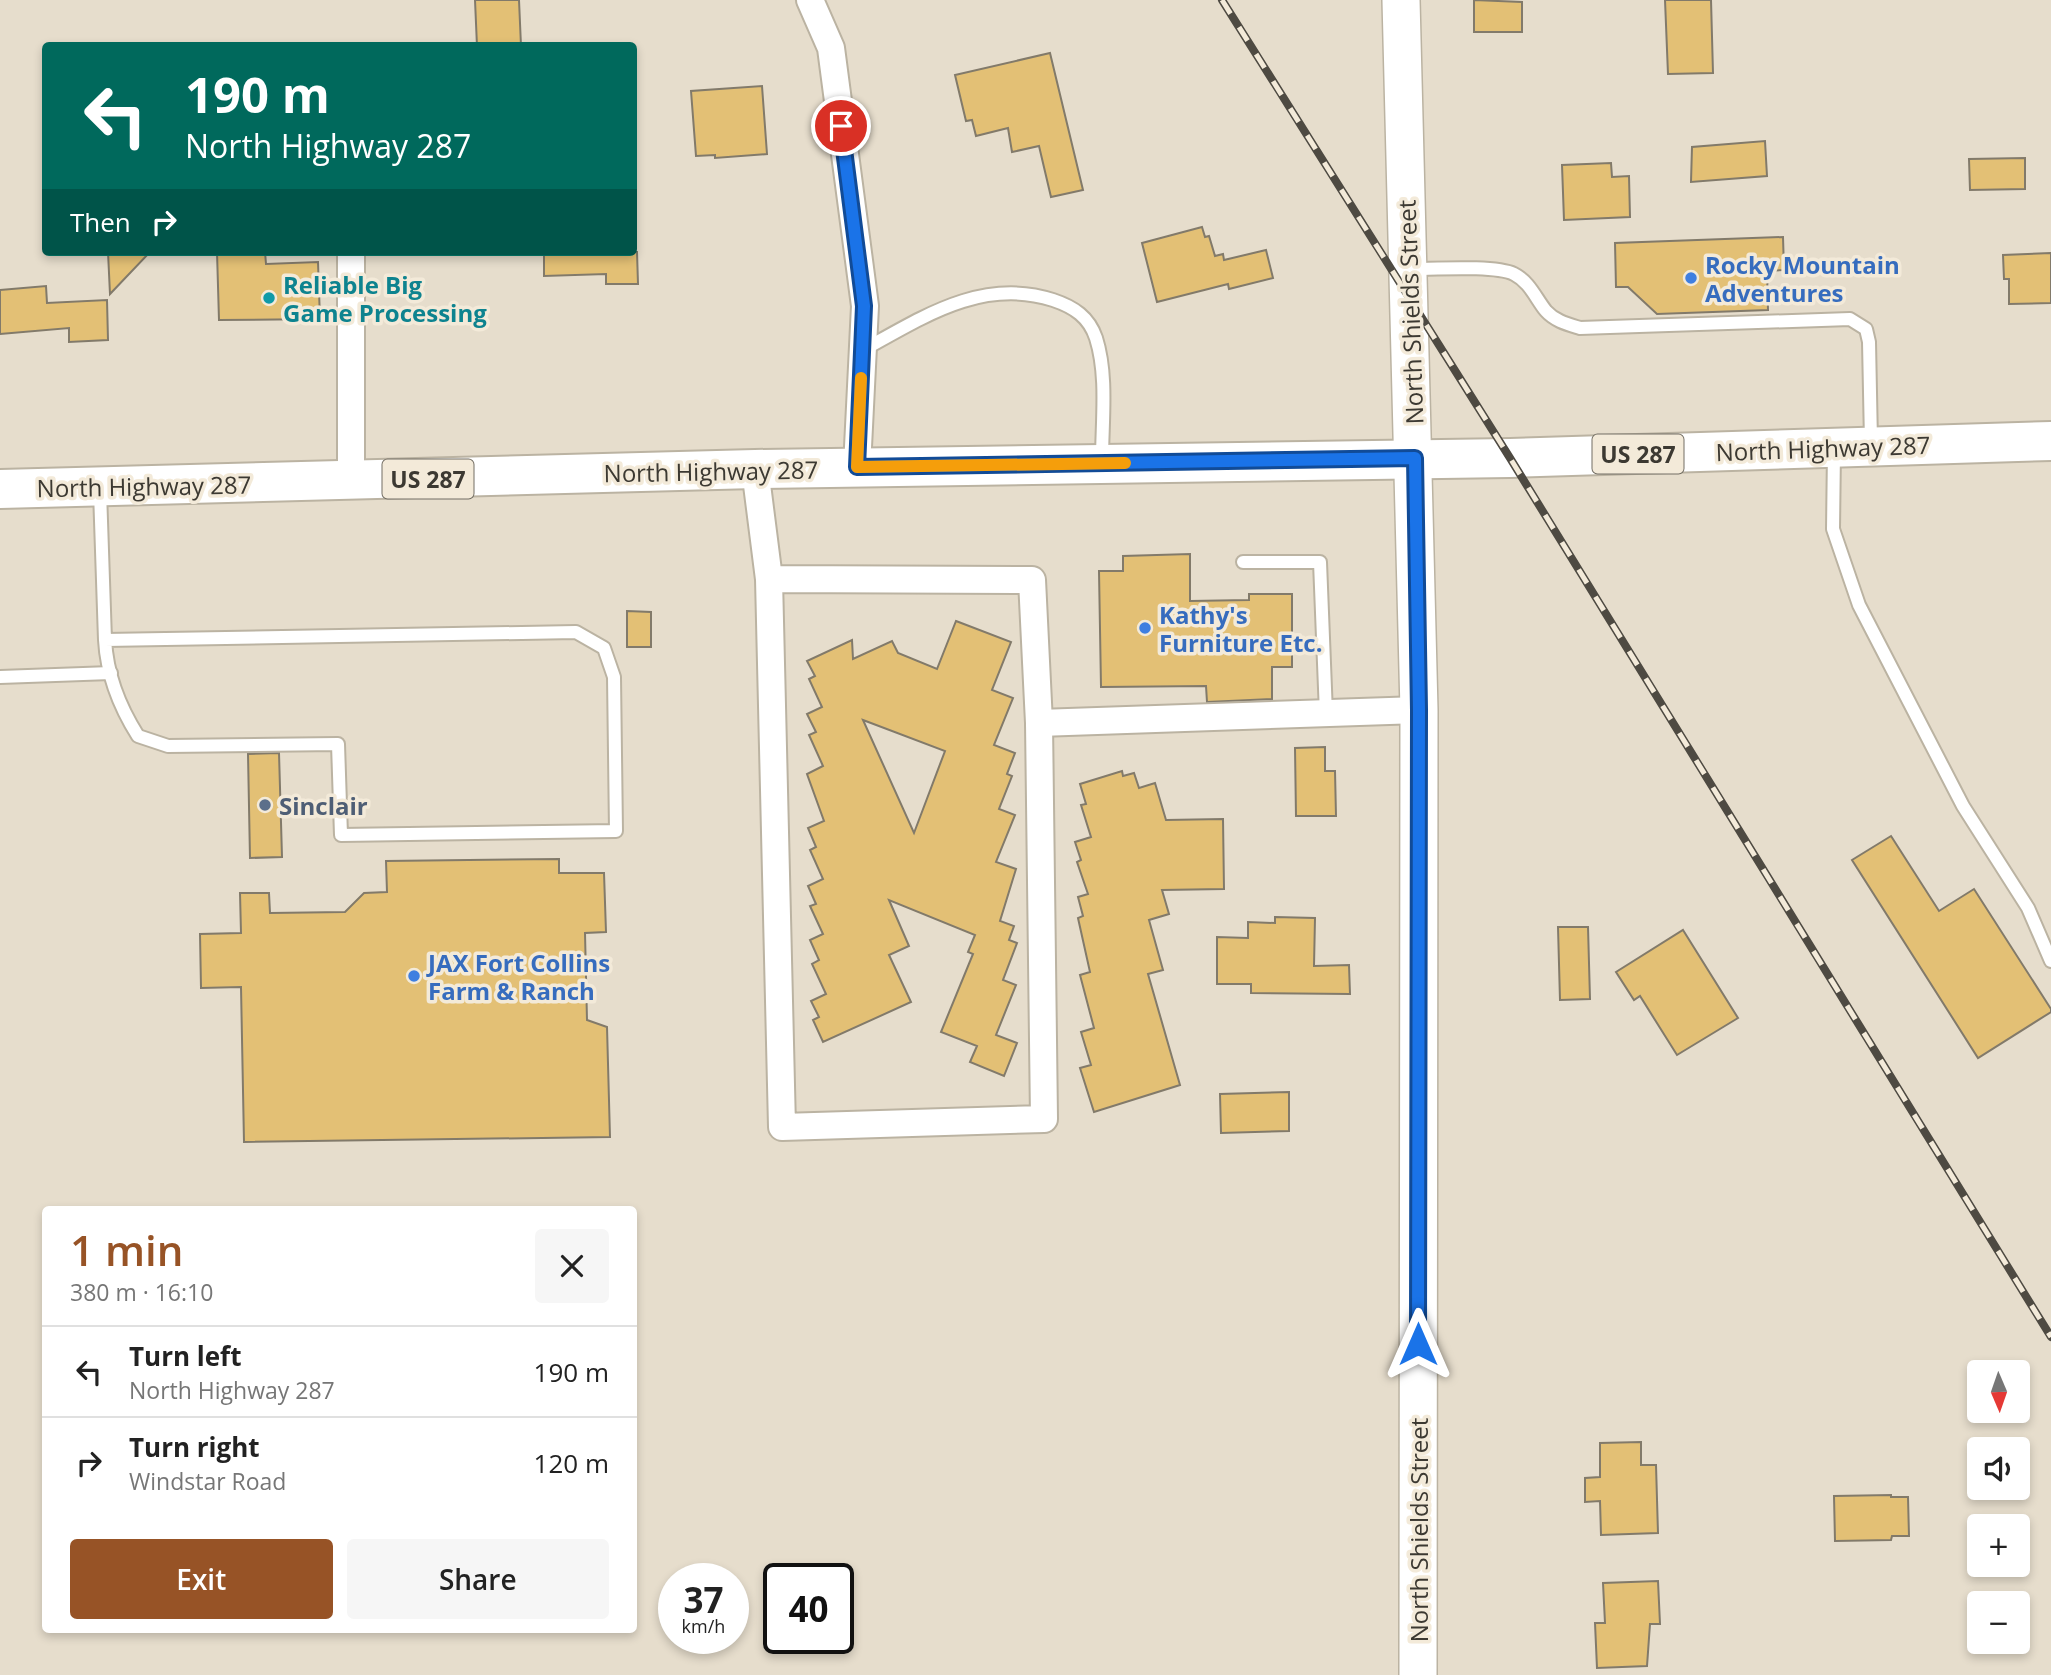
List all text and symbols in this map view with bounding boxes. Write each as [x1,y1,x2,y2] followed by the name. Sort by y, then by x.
[185,61,330,127] text: 190 m
[70,70,161,161] icon: left
[811,96,871,156] pin
[822,107,860,145] icon: arrive
[185,124,471,167] text: North Highway 287
[1390,199,1430,425] street label: North Shields Street
[145,203,183,241] icon: right
[70,204,131,240] text: Then
[1705,248,1900,309] place label: Rocky Mountain Adventures
[283,268,487,329] place label: Reliable Big Game Processing
[1683,270,1699,286] marker: Rocky Mountain Adventures
[261,290,277,306] marker: Reliable Big Game Processing
[1715,428,1931,468] street label: North Highway 287
[1592,435,1684,474] road number: US 287
[603,453,819,489] street label: North Highway 287
[382,460,474,499] road number: US 287
[36,468,252,504] street label: North Highway 287
[1159,598,1323,659] place label: Kathy's Furniture Etc.
[1137,620,1153,636] marker: Kathy's Furniture Etc.
[279,789,368,822] place label: Sinclair
[257,797,273,813] marker: Sinclair
[426,946,610,1007] place label: JAX Fort Collins Farm & Ranch
[406,968,422,984] marker: JAX Fort Collins Farm & Ranch
[70,1221,183,1278] text: 1 min
[535,1229,609,1303] button: close
[70,1276,213,1308] text: 380 m · 16:10
[1381,1307,1455,1381] position arrow
[129,1338,241,1374] text: Turn left
[70,1353,108,1391] icon: left
[534,1354,609,1390] text: 190 m
[1967,1360,2030,1423] north arrow
[1967,1360,2030,1654] map controls
[129,1374,335,1406] text: North Highway 287
[1402,1418,1435,1642] street label: North Shields Street
[129,1429,260,1465] text: Turn right
[1967,1437,2030,1500] button: sound
[70,1444,108,1482] icon: right
[534,1445,609,1481] text: 120 m
[129,1465,286,1497] text: Windstar Road
[1967,1514,2030,1577] button: +
[70,1539,333,1619] button: Exit
[347,1539,609,1619] button: Share
[763,1563,854,1654] speed limit sign: 40
[683,1576,724,1623] text: 37
[1967,1591,2030,1654] button: −
[682,1614,725,1638] text: km/h

